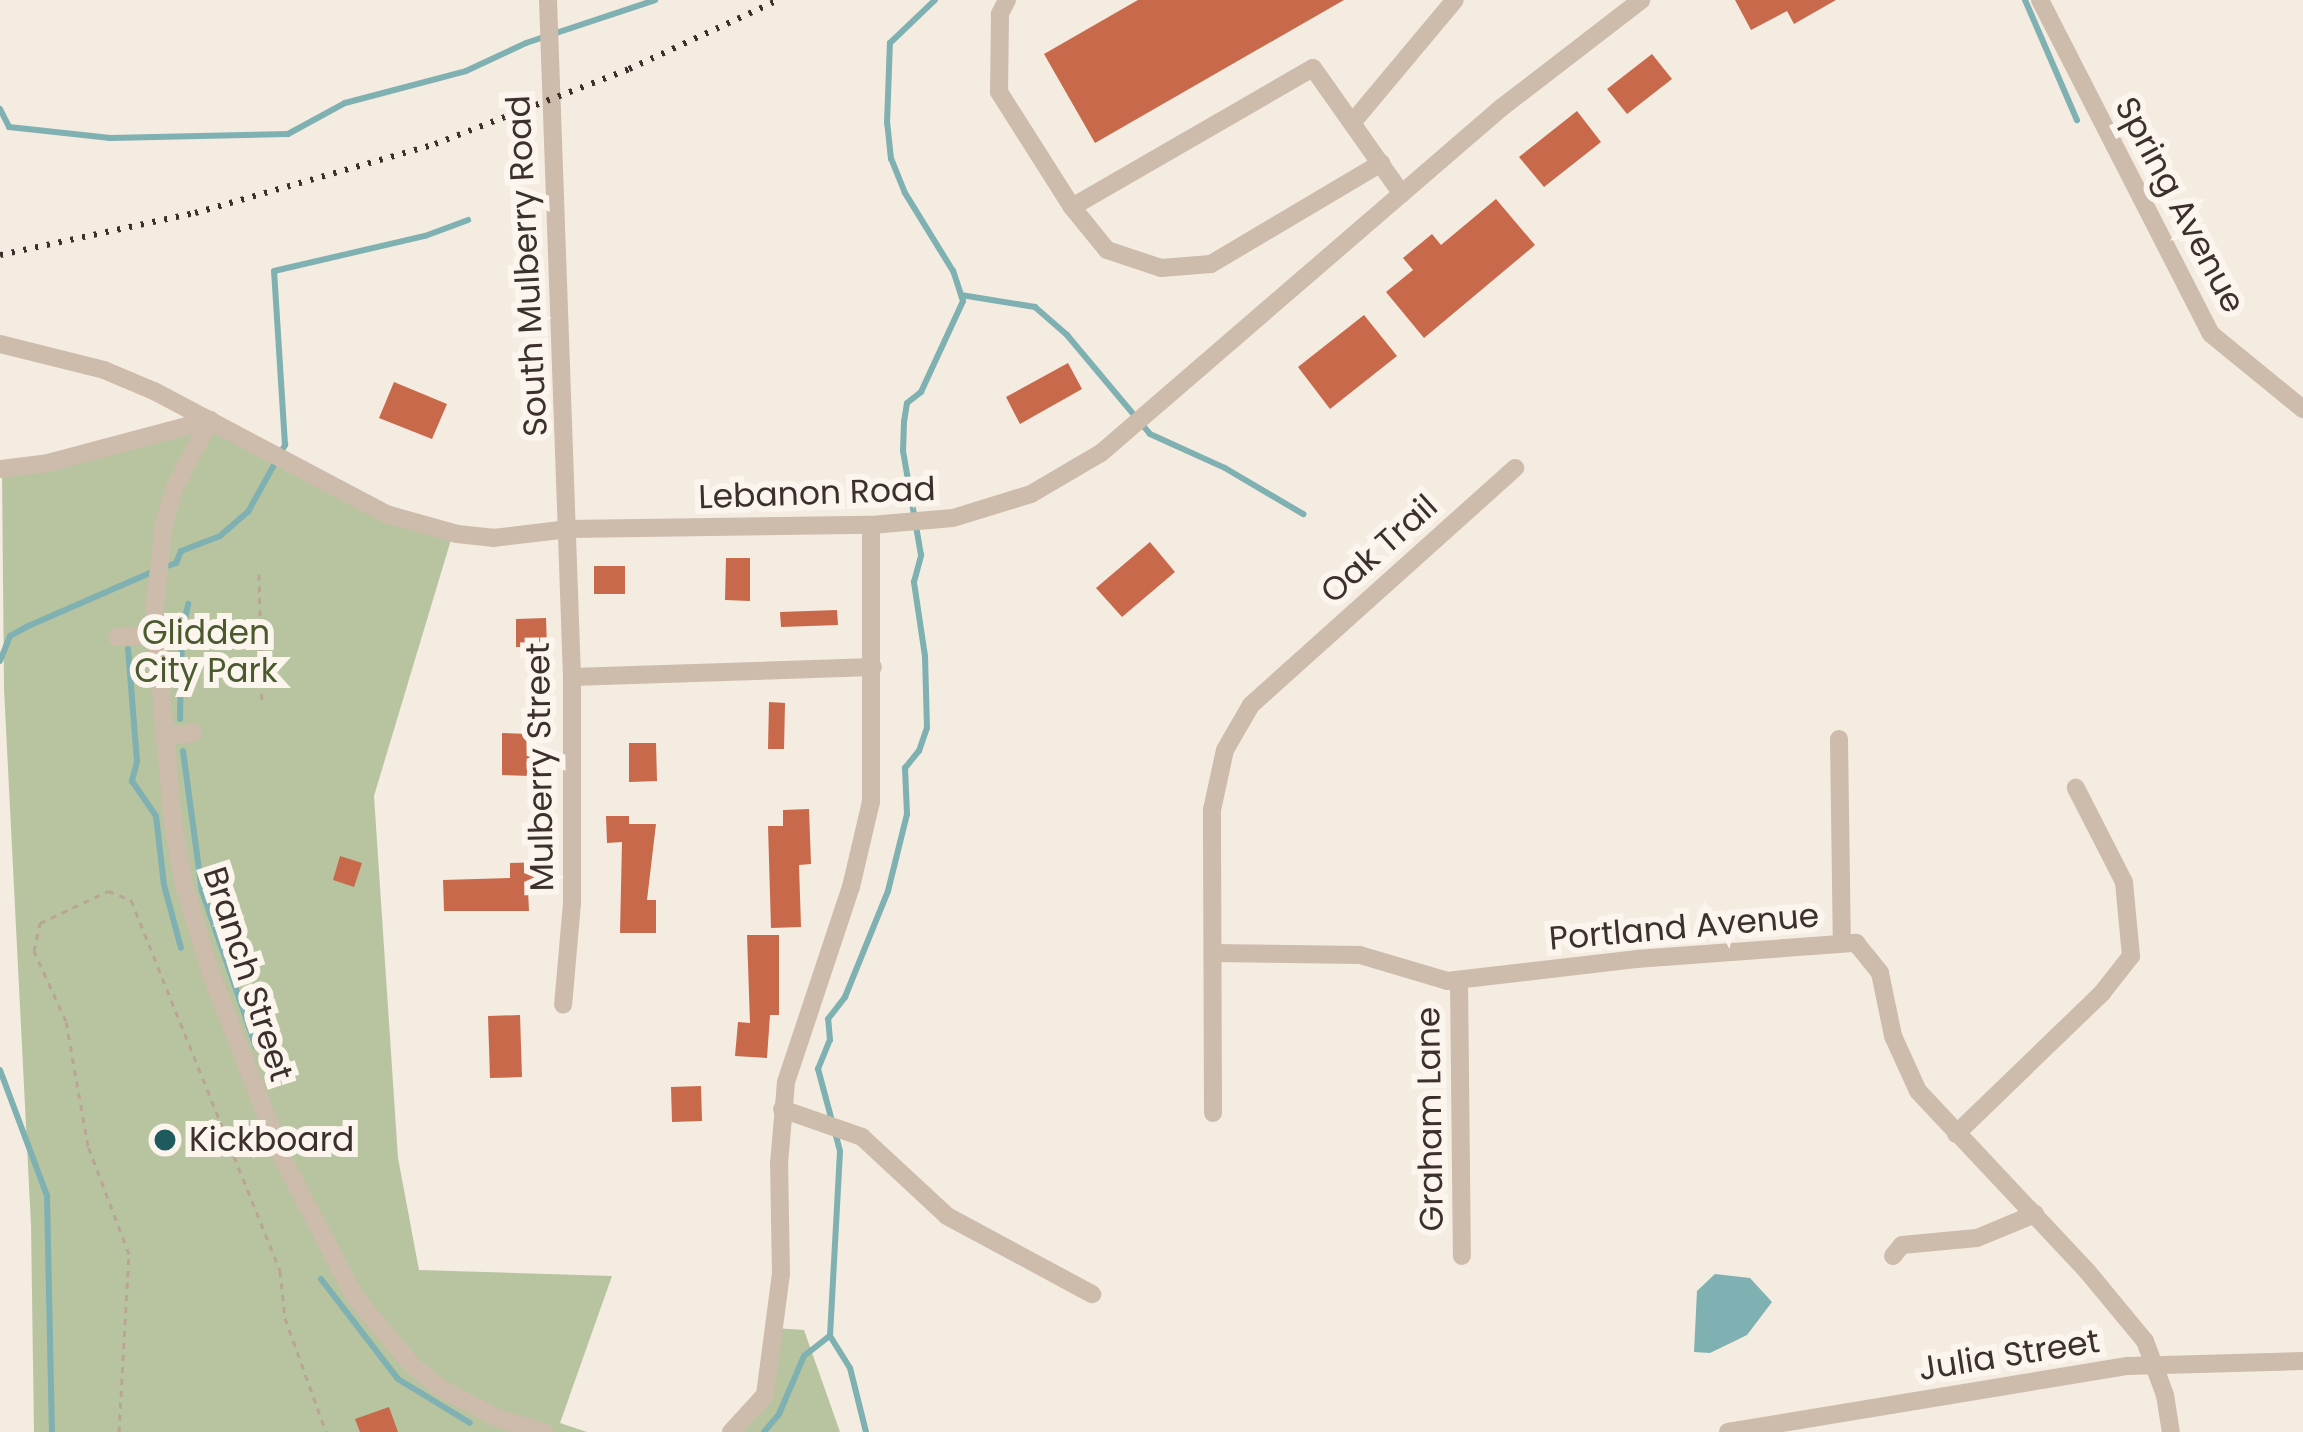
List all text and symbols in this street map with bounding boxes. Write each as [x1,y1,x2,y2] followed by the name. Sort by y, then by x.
[2107,91,2253,319] street label: Spring Avenue
[498,94,556,438] street label: South Mulberry Road
[698,469,936,517] street label: Lebanon Road
[1313,487,1445,611] street label: Oak Trail
[134,613,278,691] park label: Glidden City Park
[518,642,562,892] street label: Mulberry Street
[195,862,301,1086] street label: Branch Street
[1547,895,1821,959] street label: Portland Avenue
[1408,1006,1452,1232] street label: Graham Lane
[189,1120,354,1160] place label: Kickboard
[152,1127,178,1153] marker: Kickboard
[1916,1321,2102,1389] street label: Julia Street

